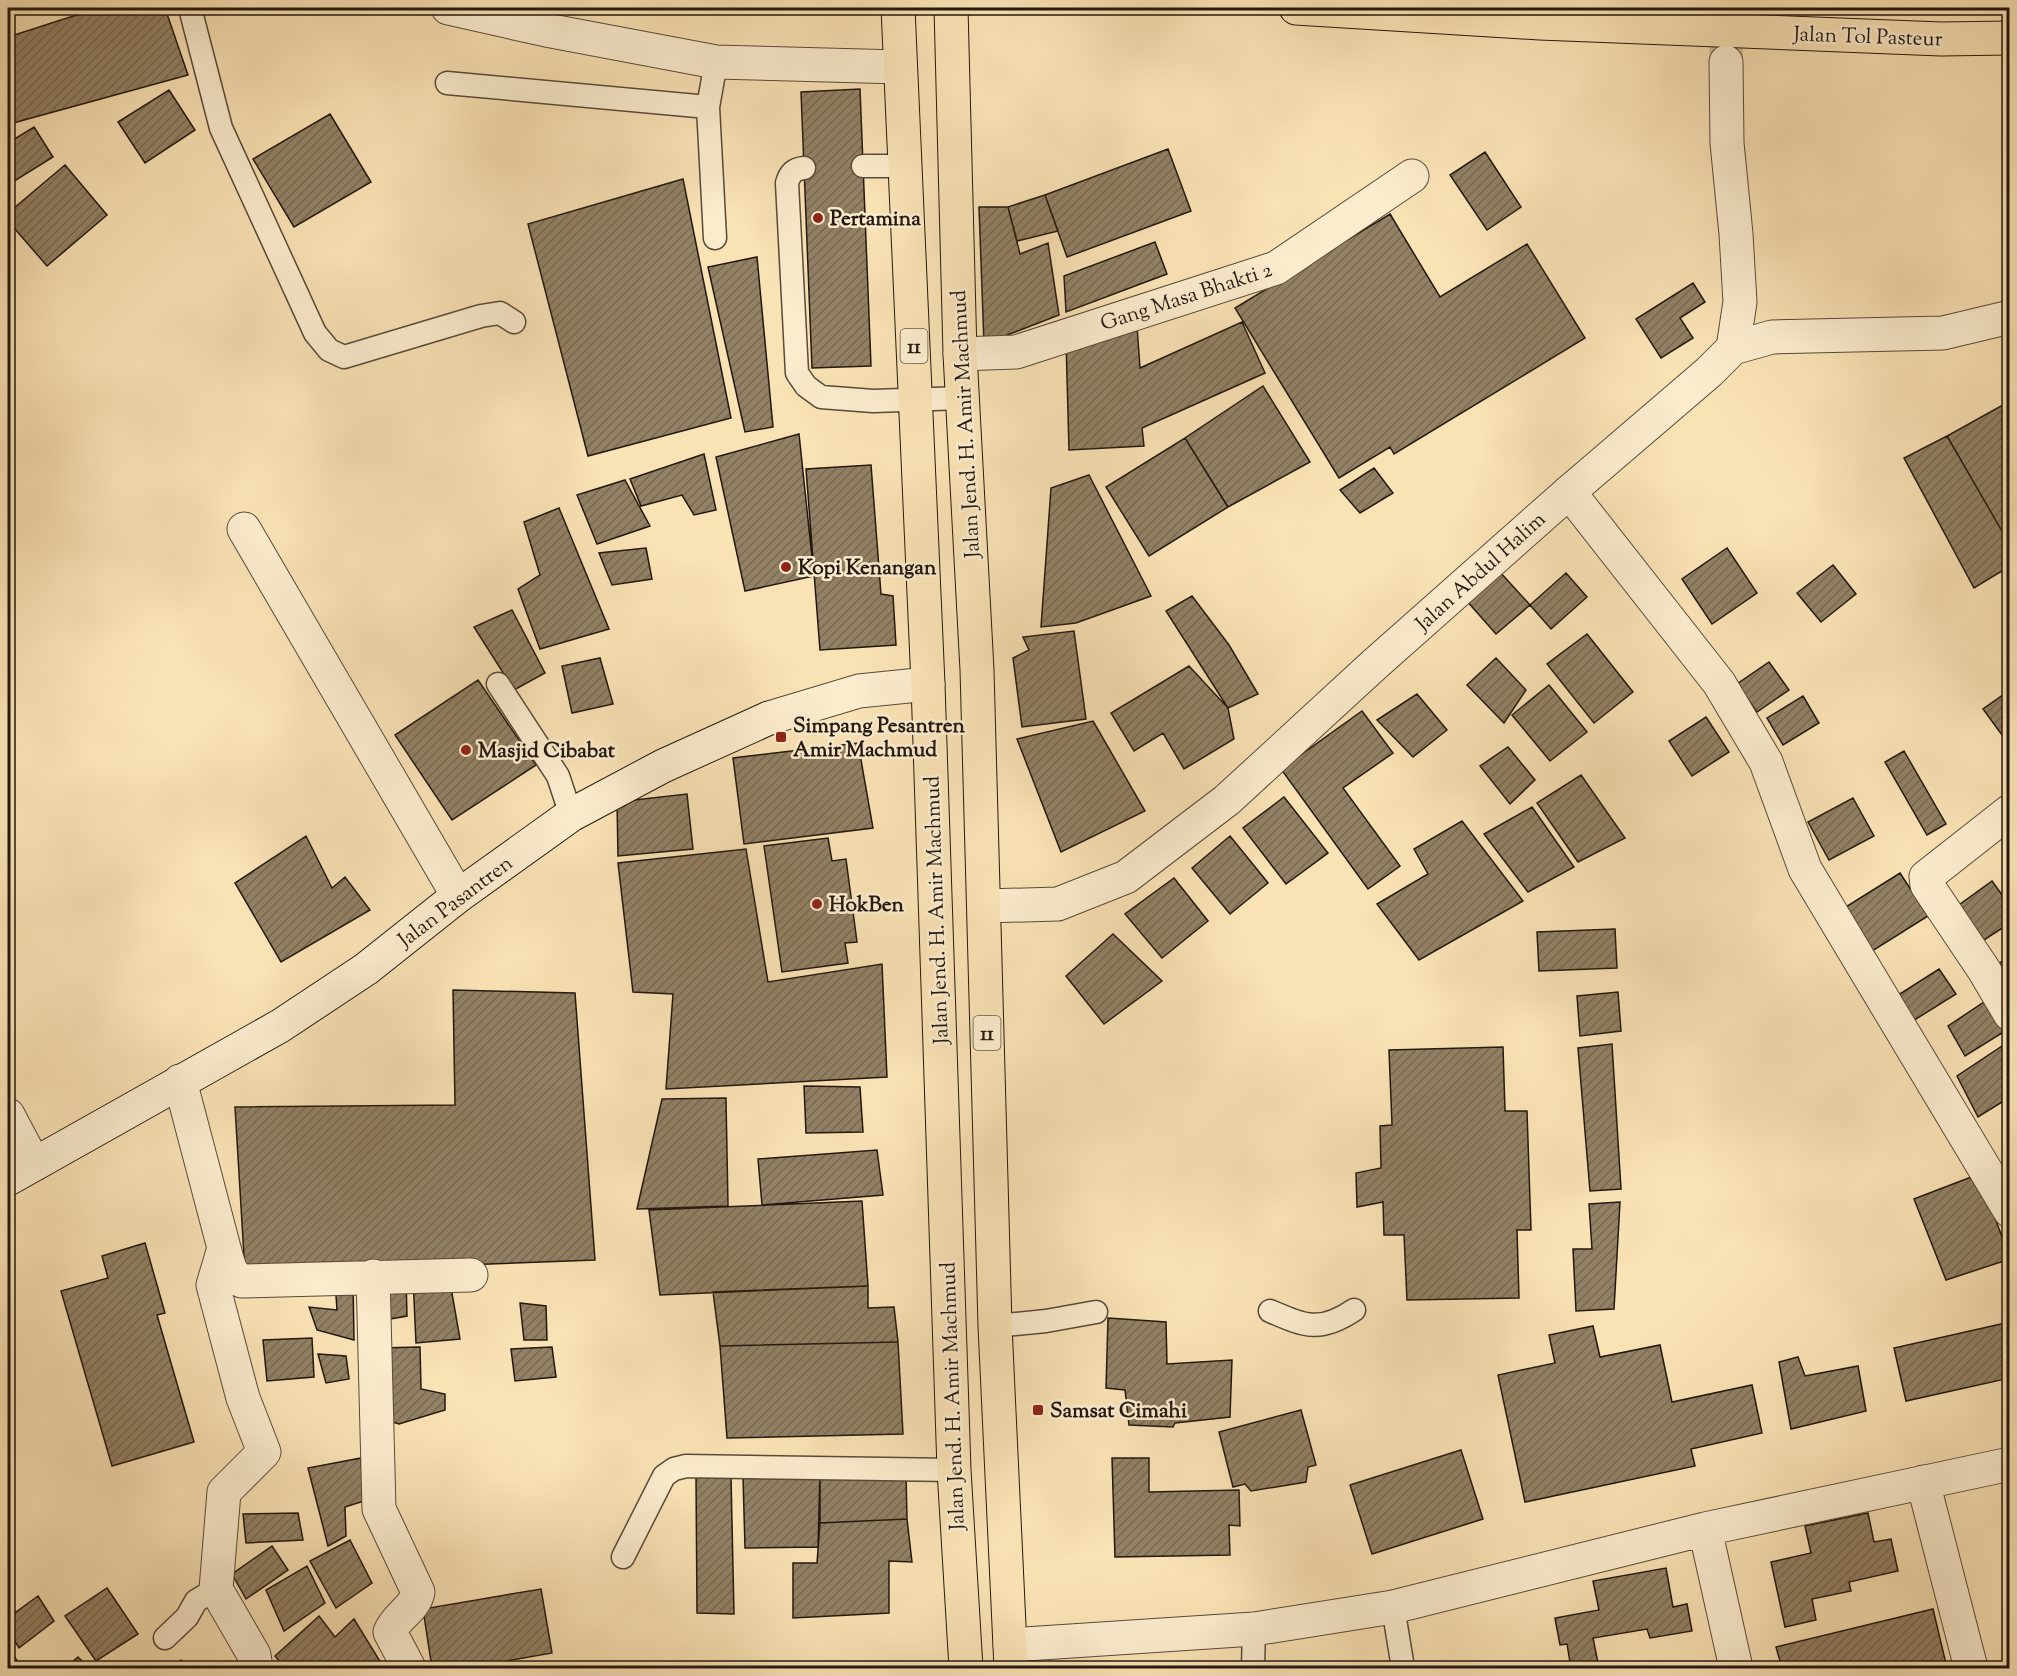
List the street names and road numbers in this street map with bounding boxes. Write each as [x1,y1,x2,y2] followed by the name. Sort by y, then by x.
[1792,20,1943,56] street label: Jalan Tol Pasteur
[1097,256,1277,340] street label: Gang Masa Bhakti 2
[945,289,989,560] street label: Jalan Jend. H. Amir Machmud
[900,329,928,363] road number: 11
[1409,506,1553,640] street label: Jalan Abdul Halim
[918,775,958,1046] street label: Jalan Jend. H. Amir Machmud
[392,849,520,956] street label: Jalan Pasantren
[974,1016,1000,1050] road number: 11
[934,1261,974,1532] street label: Jalan Jend. H. Amir Machmud

